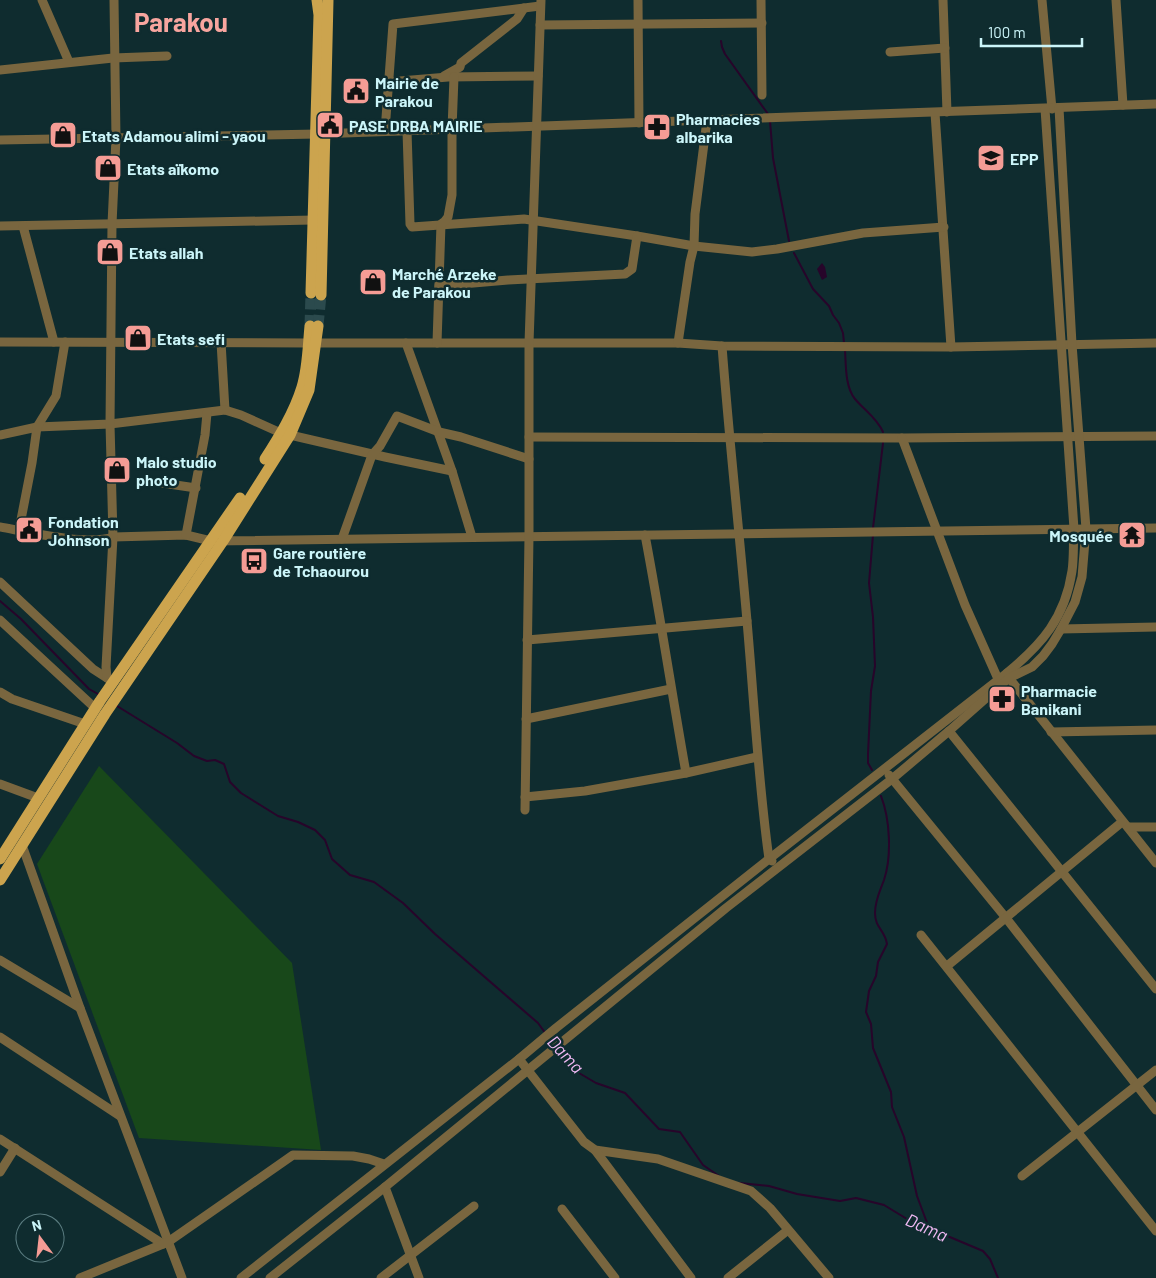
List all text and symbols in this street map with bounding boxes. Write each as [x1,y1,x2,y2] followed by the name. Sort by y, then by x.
[134,6,228,37] district label: Parakou
[981,15,1082,47] scale bar
[988,23,1026,41] text: 100 m
[375,73,439,110] place label: Mairie de Parakou
[341,76,371,106] public building icon: Mairie de Parakou
[676,109,760,146] place label: Pharmacies albarika
[315,110,345,140] public building icon: PASE DRBA MAIRIE
[642,112,672,142] pharmacy icon: Pharmacies albarika
[349,116,482,135] place label: PASE DRBA MAIRIE
[48,120,78,150] shop icon: Etats Adamou alimi - yaou
[82,126,266,145] place label: Etats Adamou alimi - yaou
[976,143,1006,173] school or university icon: EPP
[1010,149,1039,168] place label: EPP
[93,153,123,183] shop icon: Etats aïkomo
[127,159,219,178] place label: Etats aïkomo
[95,237,125,267] shop icon: Etats allah
[129,243,203,262] place label: Etats allah
[392,264,497,301] place label: Marché Arzeke de Parakou
[358,267,388,297] shop icon: Marché Arzeke de Parakou
[123,323,153,353] shop icon: Etats sefi
[157,329,225,348] place label: Etats sefi
[136,452,217,489] place label: Malo studio photo
[102,455,132,485] shop icon: Malo studio photo
[48,512,119,549] place label: Fondation Johnson
[14,515,44,545] public building icon: Fondation Johnson
[1117,520,1147,550] temple icon: Mosquée
[1049,526,1113,545] place label: Mosquée
[273,543,369,580] place label: Gare routière de Tchaourou
[239,546,269,576] bus stop icon: Gare routière de Tchaourou
[1021,681,1097,718] place label: Pharmacie Banikani
[987,684,1017,714] pharmacy icon: Pharmacie Banikani
[543,1030,589,1078] water label: Dama
[902,1208,952,1246] water label: Dama
[15,1213,65,1263] north arrow
[30,1216,43,1234] text: N

